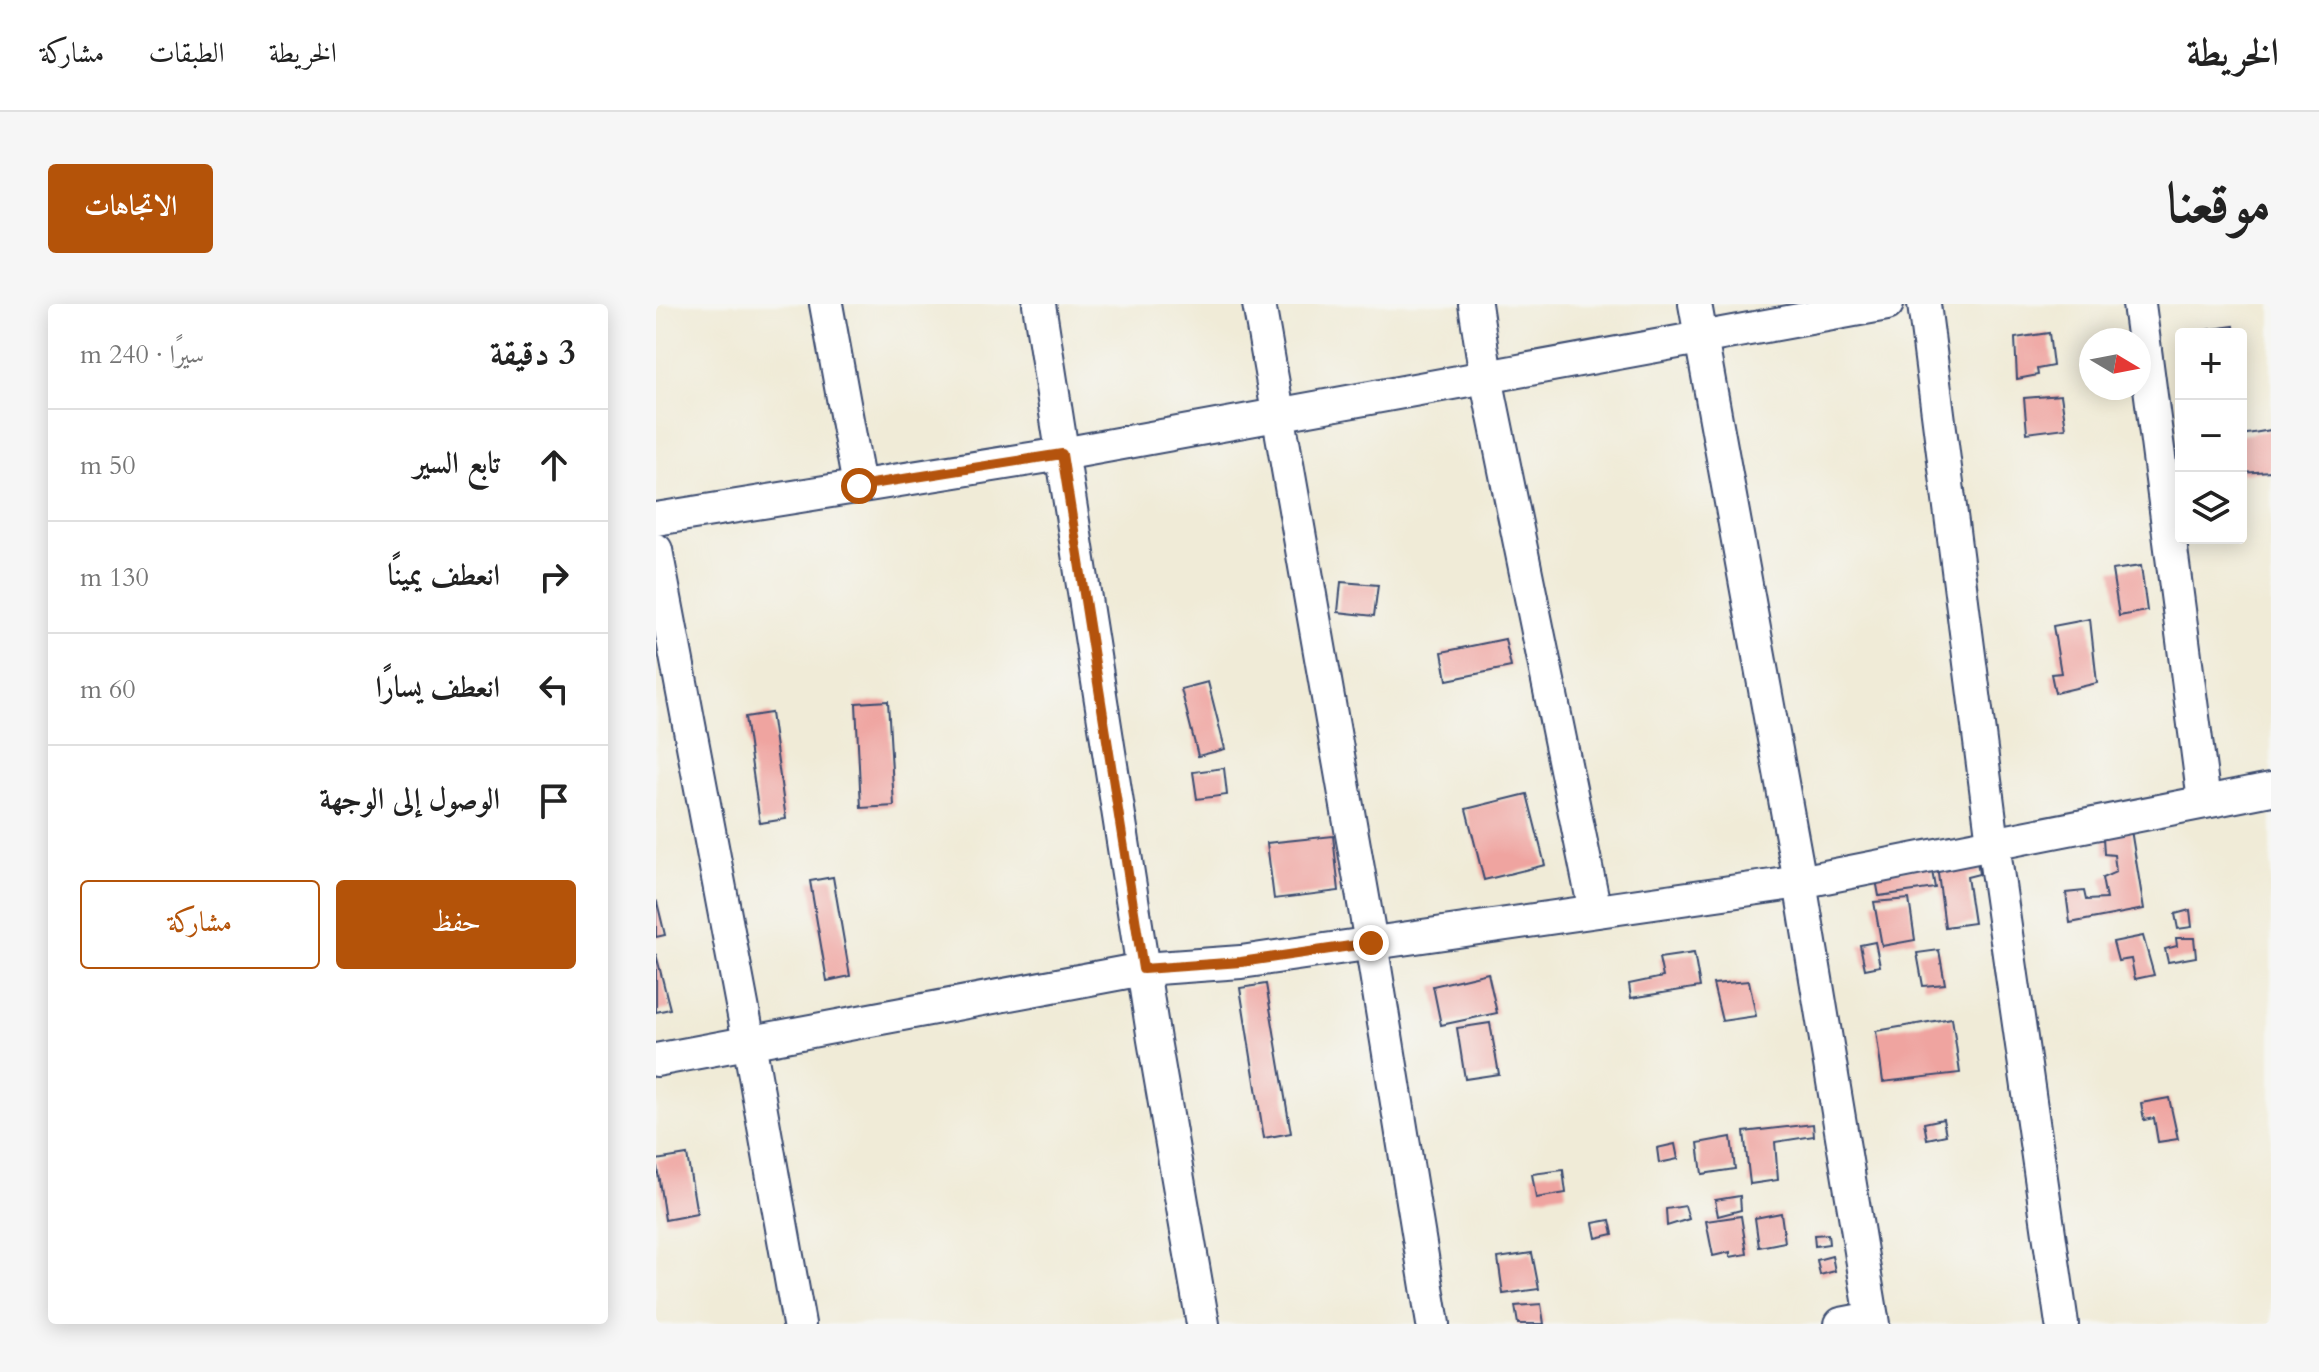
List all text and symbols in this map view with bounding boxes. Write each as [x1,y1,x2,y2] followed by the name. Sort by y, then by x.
[2187,27,2279,79] text: الخريطة
[40,34,104,72] text: مشاركة
[148,34,225,72] text: الطبقات
[269,34,337,72] text: الخريطة
[48,164,213,253] button: الاتجاهات
[2166,167,2271,242] text: موقعنا
[2079,328,2151,400] north arrow
[2175,328,2247,544] map controls
[2175,328,2247,400] button: +
[490,330,576,376] text: 3 دقيقة
[80,337,204,372] text: سيرًا · 240 m
[2175,400,2247,472] button: −
[414,443,500,484] text: تابع السير
[532,443,576,487] icon: ahead
[80,448,136,483] text: 50 m
[841,468,877,504] route start
[2175,472,2247,544] button: layers
[387,555,500,596] text: انعطف يمينًا
[532,555,576,599] icon: right
[80,560,149,595] text: 130 m
[375,667,500,708] text: انعطف يسارًا
[532,667,576,711] icon: left
[80,672,136,707] text: 60 m
[320,779,500,820] text: الوصول إلى الوجهة
[532,779,576,823] icon: arrive
[80,880,320,969] button: مشاركة
[336,880,576,969] button: حفظ
[1353,925,1389,961] route end

